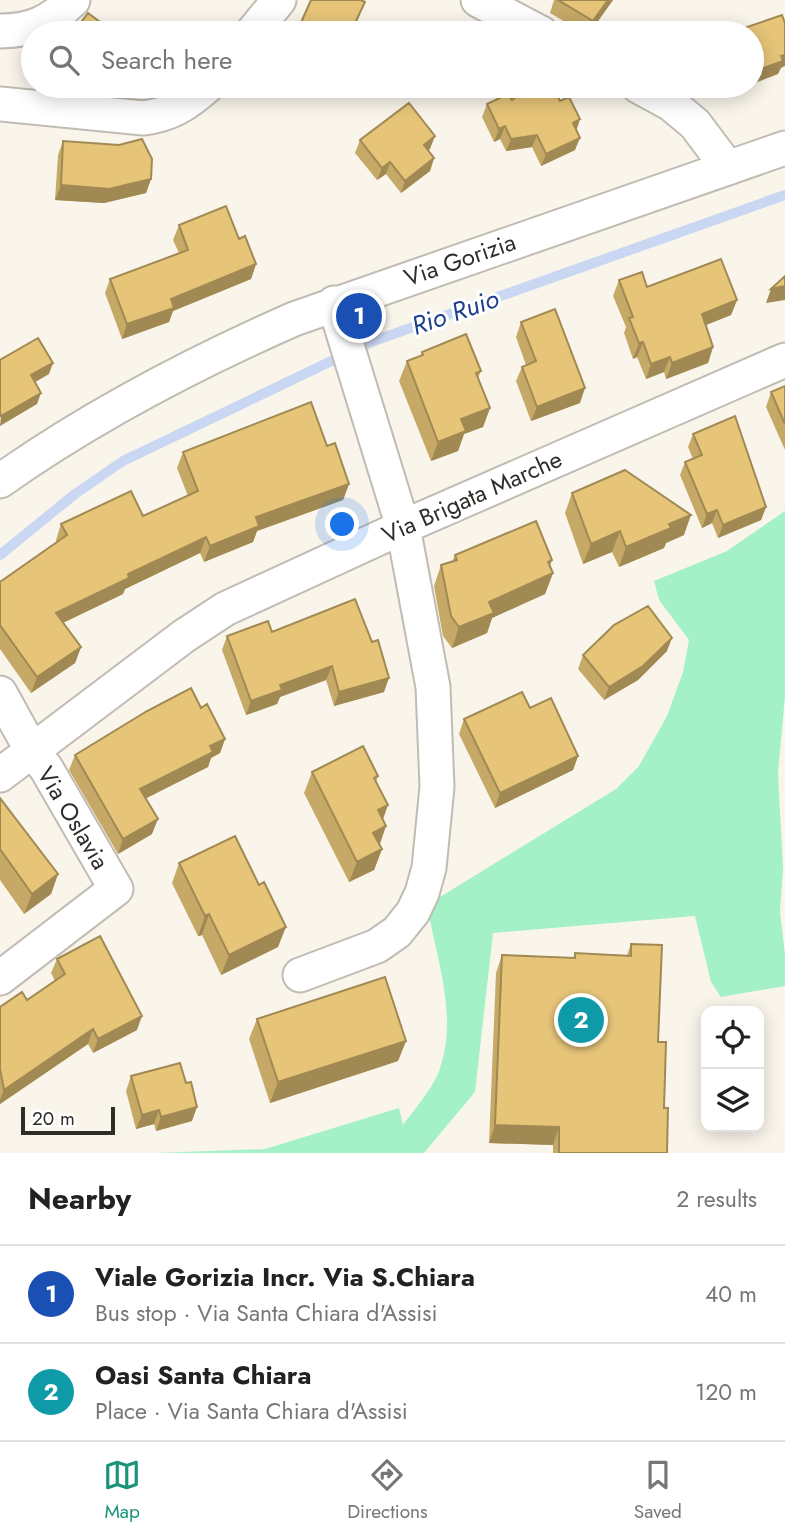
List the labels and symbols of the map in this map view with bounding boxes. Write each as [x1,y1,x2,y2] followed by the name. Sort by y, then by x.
[399,224,520,295] street label: Via Gorizia
[406,279,504,345] water label: Rio Ruio
[336,290,382,342] pin: 1
[376,441,567,552] street label: Via Brigata Marche
[325,507,359,541] your location
[29,760,118,876] street label: Via Oslavia
[558,994,604,1046] pin: 2
[21,1104,116,1136] scale bar

